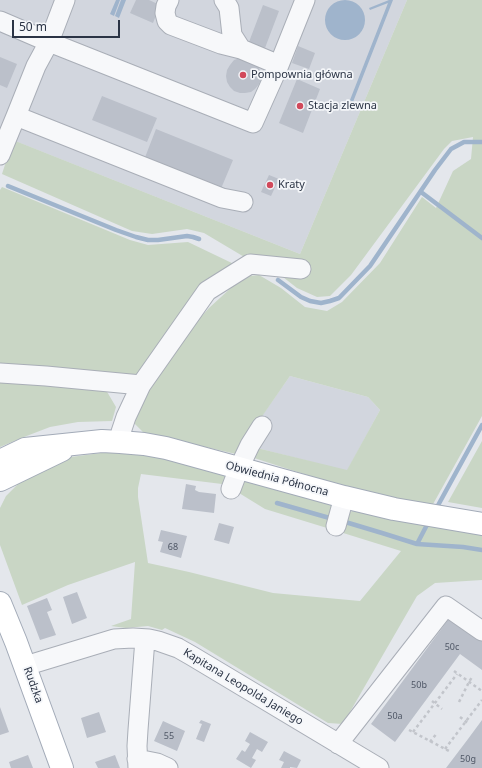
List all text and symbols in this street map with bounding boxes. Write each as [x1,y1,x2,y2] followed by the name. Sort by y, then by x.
[14,12,122,38] scale bar
[19,18,47,35] text: 50 m
[251,68,353,82] place label: Pompownia główna
[238,70,248,80] marker: Pompownia główna
[308,99,377,113] place label: Stacja zlewna
[295,101,305,111] marker: Stacja zlewna
[278,178,305,192] place label: Kraty
[265,180,275,190] marker: Kraty
[224,459,330,499] street label: Obwiednia Północna
[168,542,178,552] house number: 68
[445,642,459,652] house number: 50c
[181,646,305,728] street label: Kapitana Leopolda Janiego
[20,665,46,705] street label: Rudzka
[411,680,427,690] house number: 50b
[387,711,403,721] house number: 50a
[164,731,174,741] house number: 55
[460,754,476,764] house number: 50g

